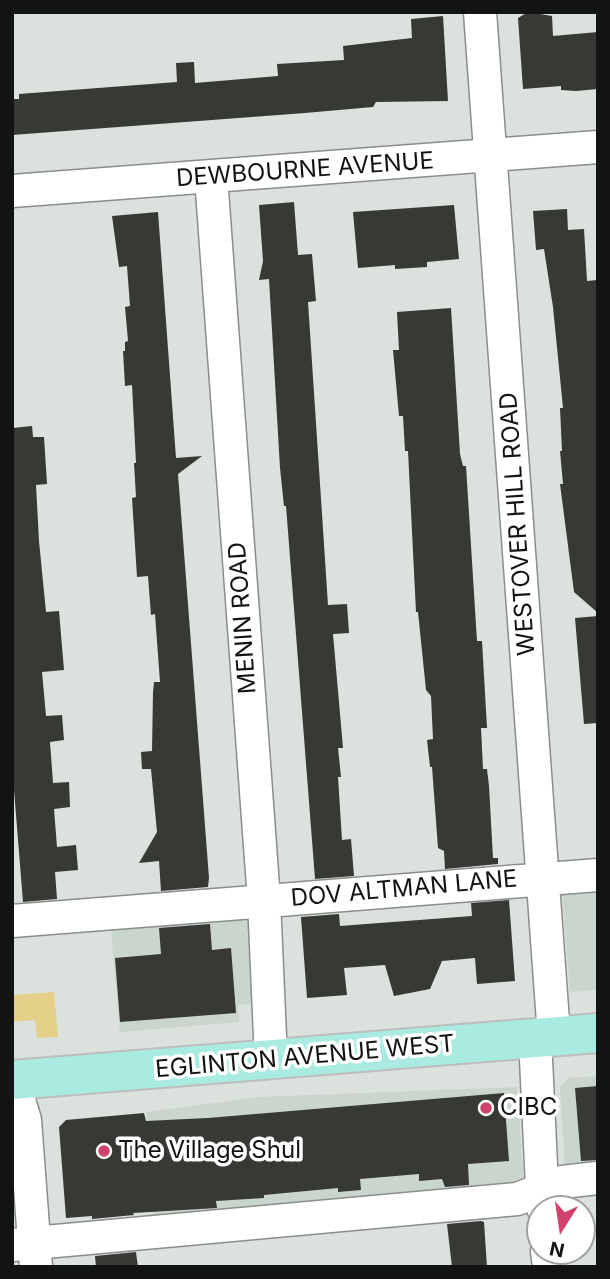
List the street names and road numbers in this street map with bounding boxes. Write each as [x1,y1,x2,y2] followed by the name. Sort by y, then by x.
[175,147,435,193] street label: DEWBOURNE AVENUE
[494,391,542,657] street label: WESTOVER HILL ROAD
[223,541,263,695] street label: MENIN ROAD
[290,865,518,913] street label: DOV ALTMAN LANE
[154,1030,456,1084] street label: EGLINTON AVENUE WEST

